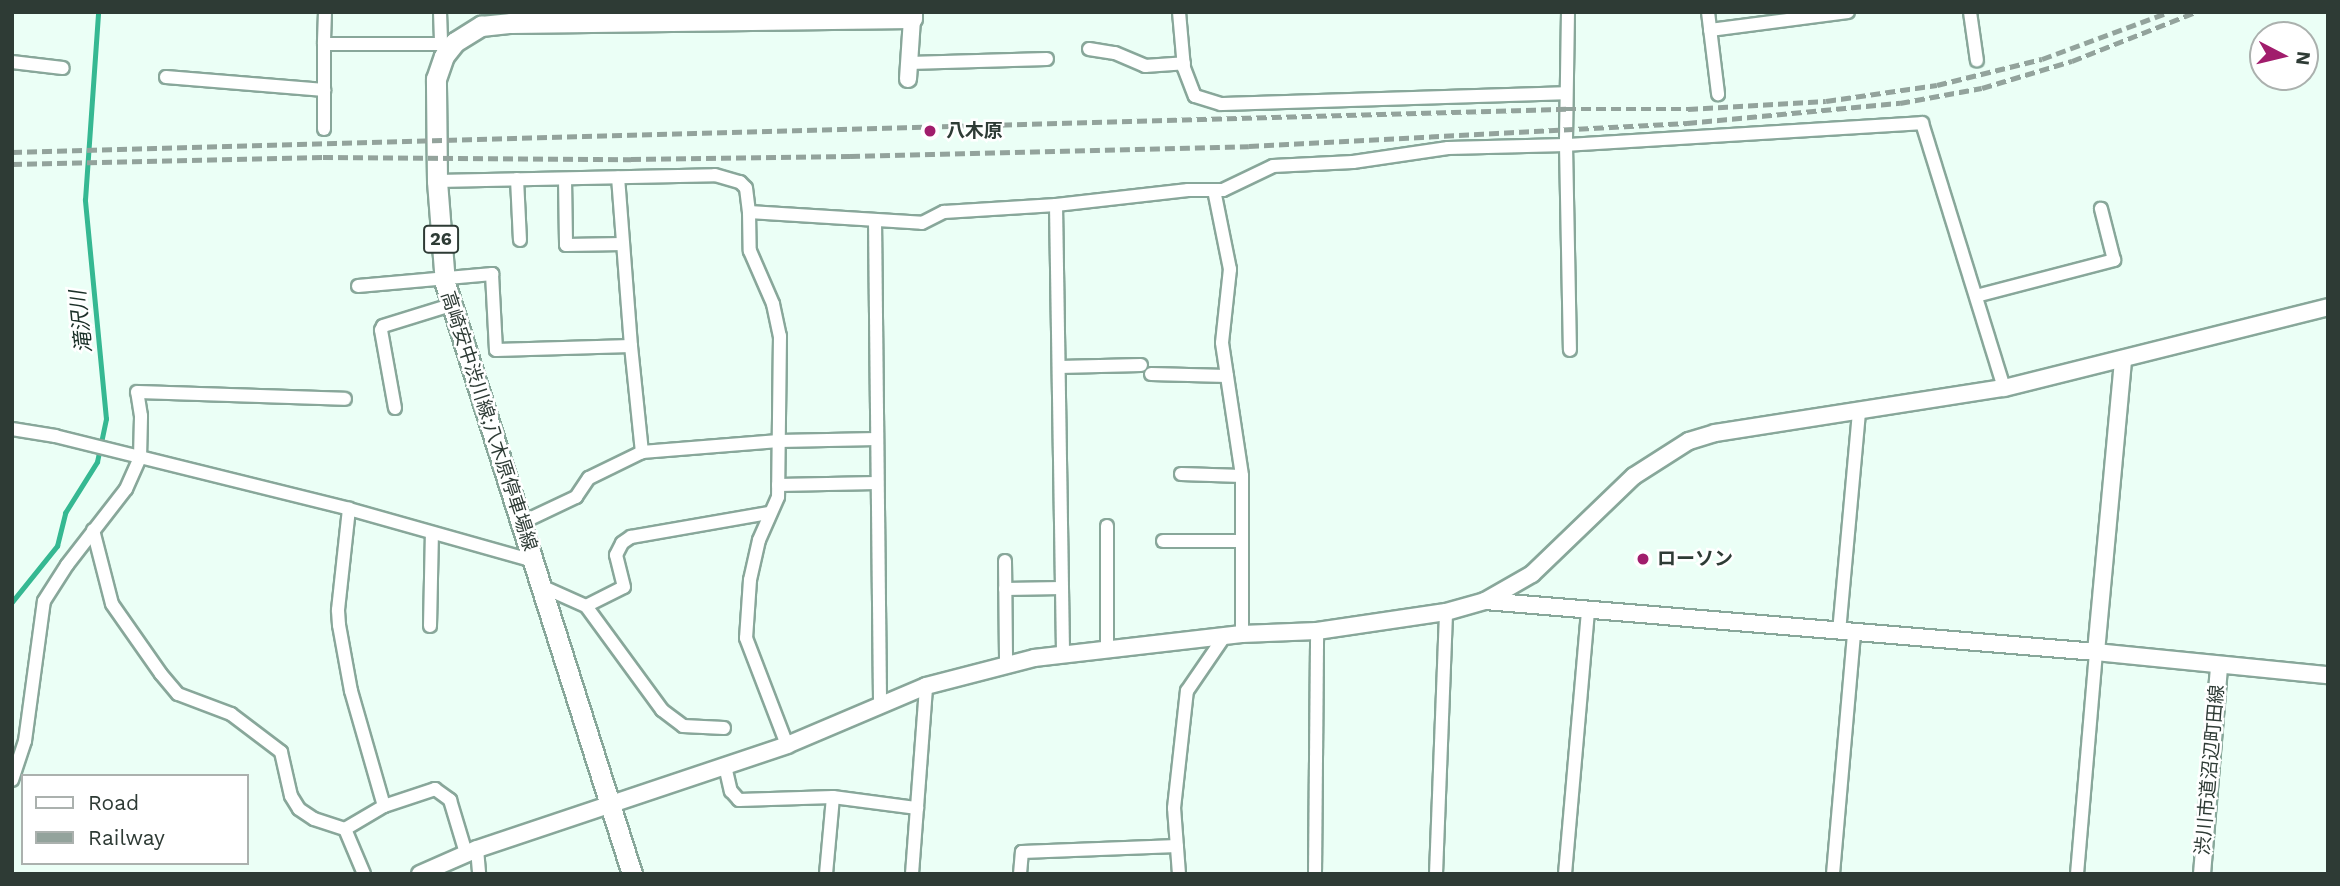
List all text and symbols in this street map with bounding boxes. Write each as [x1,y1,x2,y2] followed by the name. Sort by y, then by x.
[2249,21,2319,91] north arrow
[2291,50,2316,67] text: N
[946,120,1003,142] place label: 八木原
[920,121,940,141] marker: 八木原
[422,225,460,254] road number: 26
[436,288,542,554] street label: 高崎安中渋川線;八木原停車場線
[65,289,97,355] water label: 滝沢川
[1657,548,1733,570] place label: ローソン
[1635,551,1651,567] marker: ローソン
[2191,684,2229,856] street label: 渋川市道沼辺町田線
[21,774,248,865] legend
[88,790,139,815] text: Road
[88,825,165,850] text: Railway

